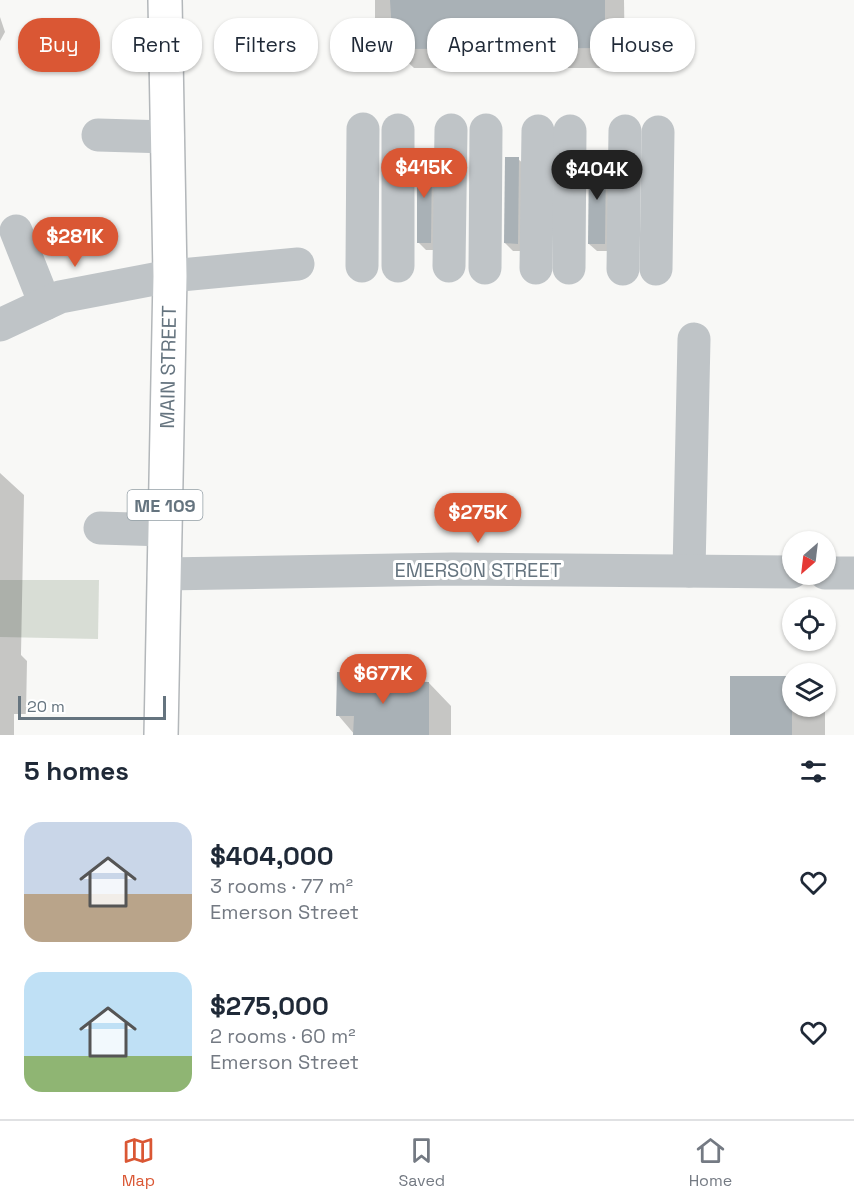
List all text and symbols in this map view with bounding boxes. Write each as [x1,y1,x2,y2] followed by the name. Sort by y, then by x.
[18,18,100,72] chip: Buy
[112,18,202,72] chip: Rent
[214,18,318,72] chip: Filters
[330,18,415,72] chip: New
[427,18,578,72] chip: Apartment
[590,18,695,72] chip: House
[382,148,466,199] pin: $415K
[555,150,639,201] pin: $404K
[395,154,453,180] text: $415K
[565,156,629,182] text: $404K
[33,217,117,268] pin: $281K
[46,223,104,249] text: $281K
[154,305,182,429] street label: MAIN STREET
[128,490,202,520] road number: ME 109
[436,493,520,544] pin: $275K
[448,499,508,525] text: $275K
[782,531,836,585] north arrow
[782,531,836,717] map controls
[395,557,562,583] street label: EMERSON STREET
[782,597,836,651] button: locate
[341,654,425,705] pin: $677K
[354,660,412,686] text: $677K
[782,663,836,717] button: layers
[18,693,166,720] scale bar
[27,696,65,717] text: 20 m
[24,754,129,788] text: 5 homes
[797,755,830,788] icon: filters
[210,839,334,873] text: $404,000
[72,846,144,918] icon: home
[797,866,830,899] icon: heart
[210,873,353,899] text: 3 rooms · 77 m²
[210,899,359,925] text: Emerson Street
[210,989,329,1023] text: $275,000
[72,996,144,1068] icon: home
[797,1016,830,1049] icon: heart
[210,1023,356,1049] text: 2 rooms · 60 m²
[210,1049,359,1075] text: Emerson Street
[122,1134,155,1191] tab: Map
[399,1134,445,1191] tab: Saved
[689,1134,732,1191] tab: Home

